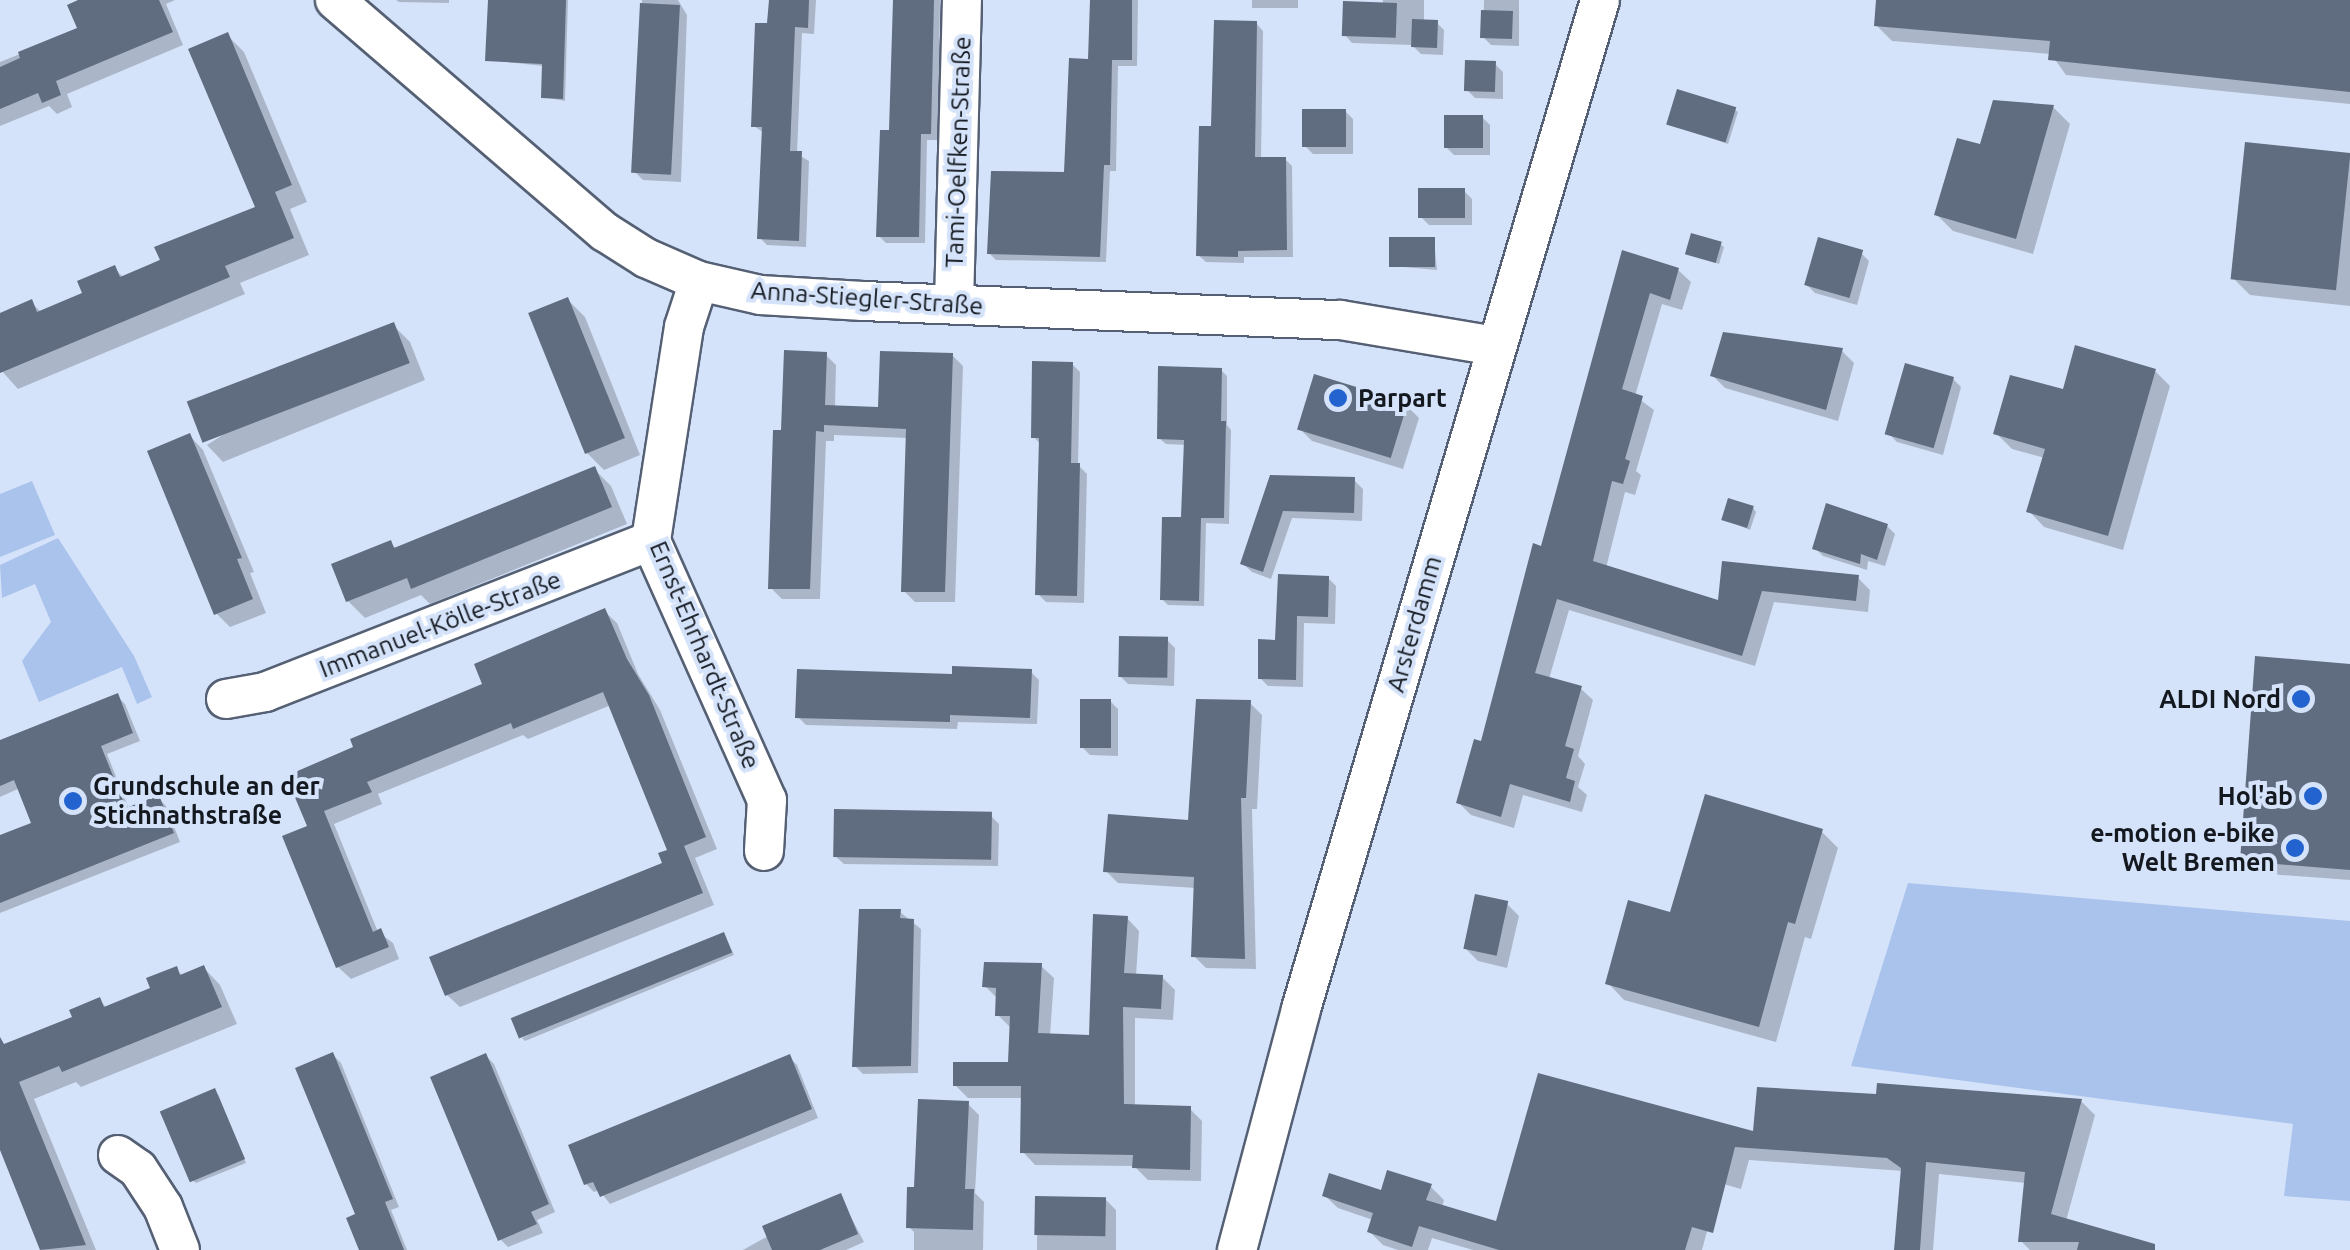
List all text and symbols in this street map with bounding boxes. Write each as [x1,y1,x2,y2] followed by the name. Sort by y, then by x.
[939,36,977,268] street label: Tami-Oelfken-Straße
[750,275,984,321] street label: Anna-Stiegler-Straße
[1358,383,1447,413] place label: Parpart
[1327,387,1349,409] marker: Parpart
[643,537,767,773] street label: Ernst-Ehrhardt-Straße
[1380,552,1448,696] street label: Arsterdamm
[315,564,565,684] street label: Immanuel-Kölle-Straße
[2159,684,2281,714] place label: ALDI Nord
[2290,688,2312,710] marker: ALDI Nord
[93,772,320,831] place label: Grundschule an der Stichnathstraße
[2218,781,2293,811] place label: Hol'ab
[2302,785,2324,807] marker: Hol'ab
[62,790,84,812] marker: Grundschule an der Stichnathstraße
[2090,819,2275,878] place label: e-motion e-bike Welt Bremen
[2284,837,2306,859] marker: e-motion e-bike Welt Bremen

